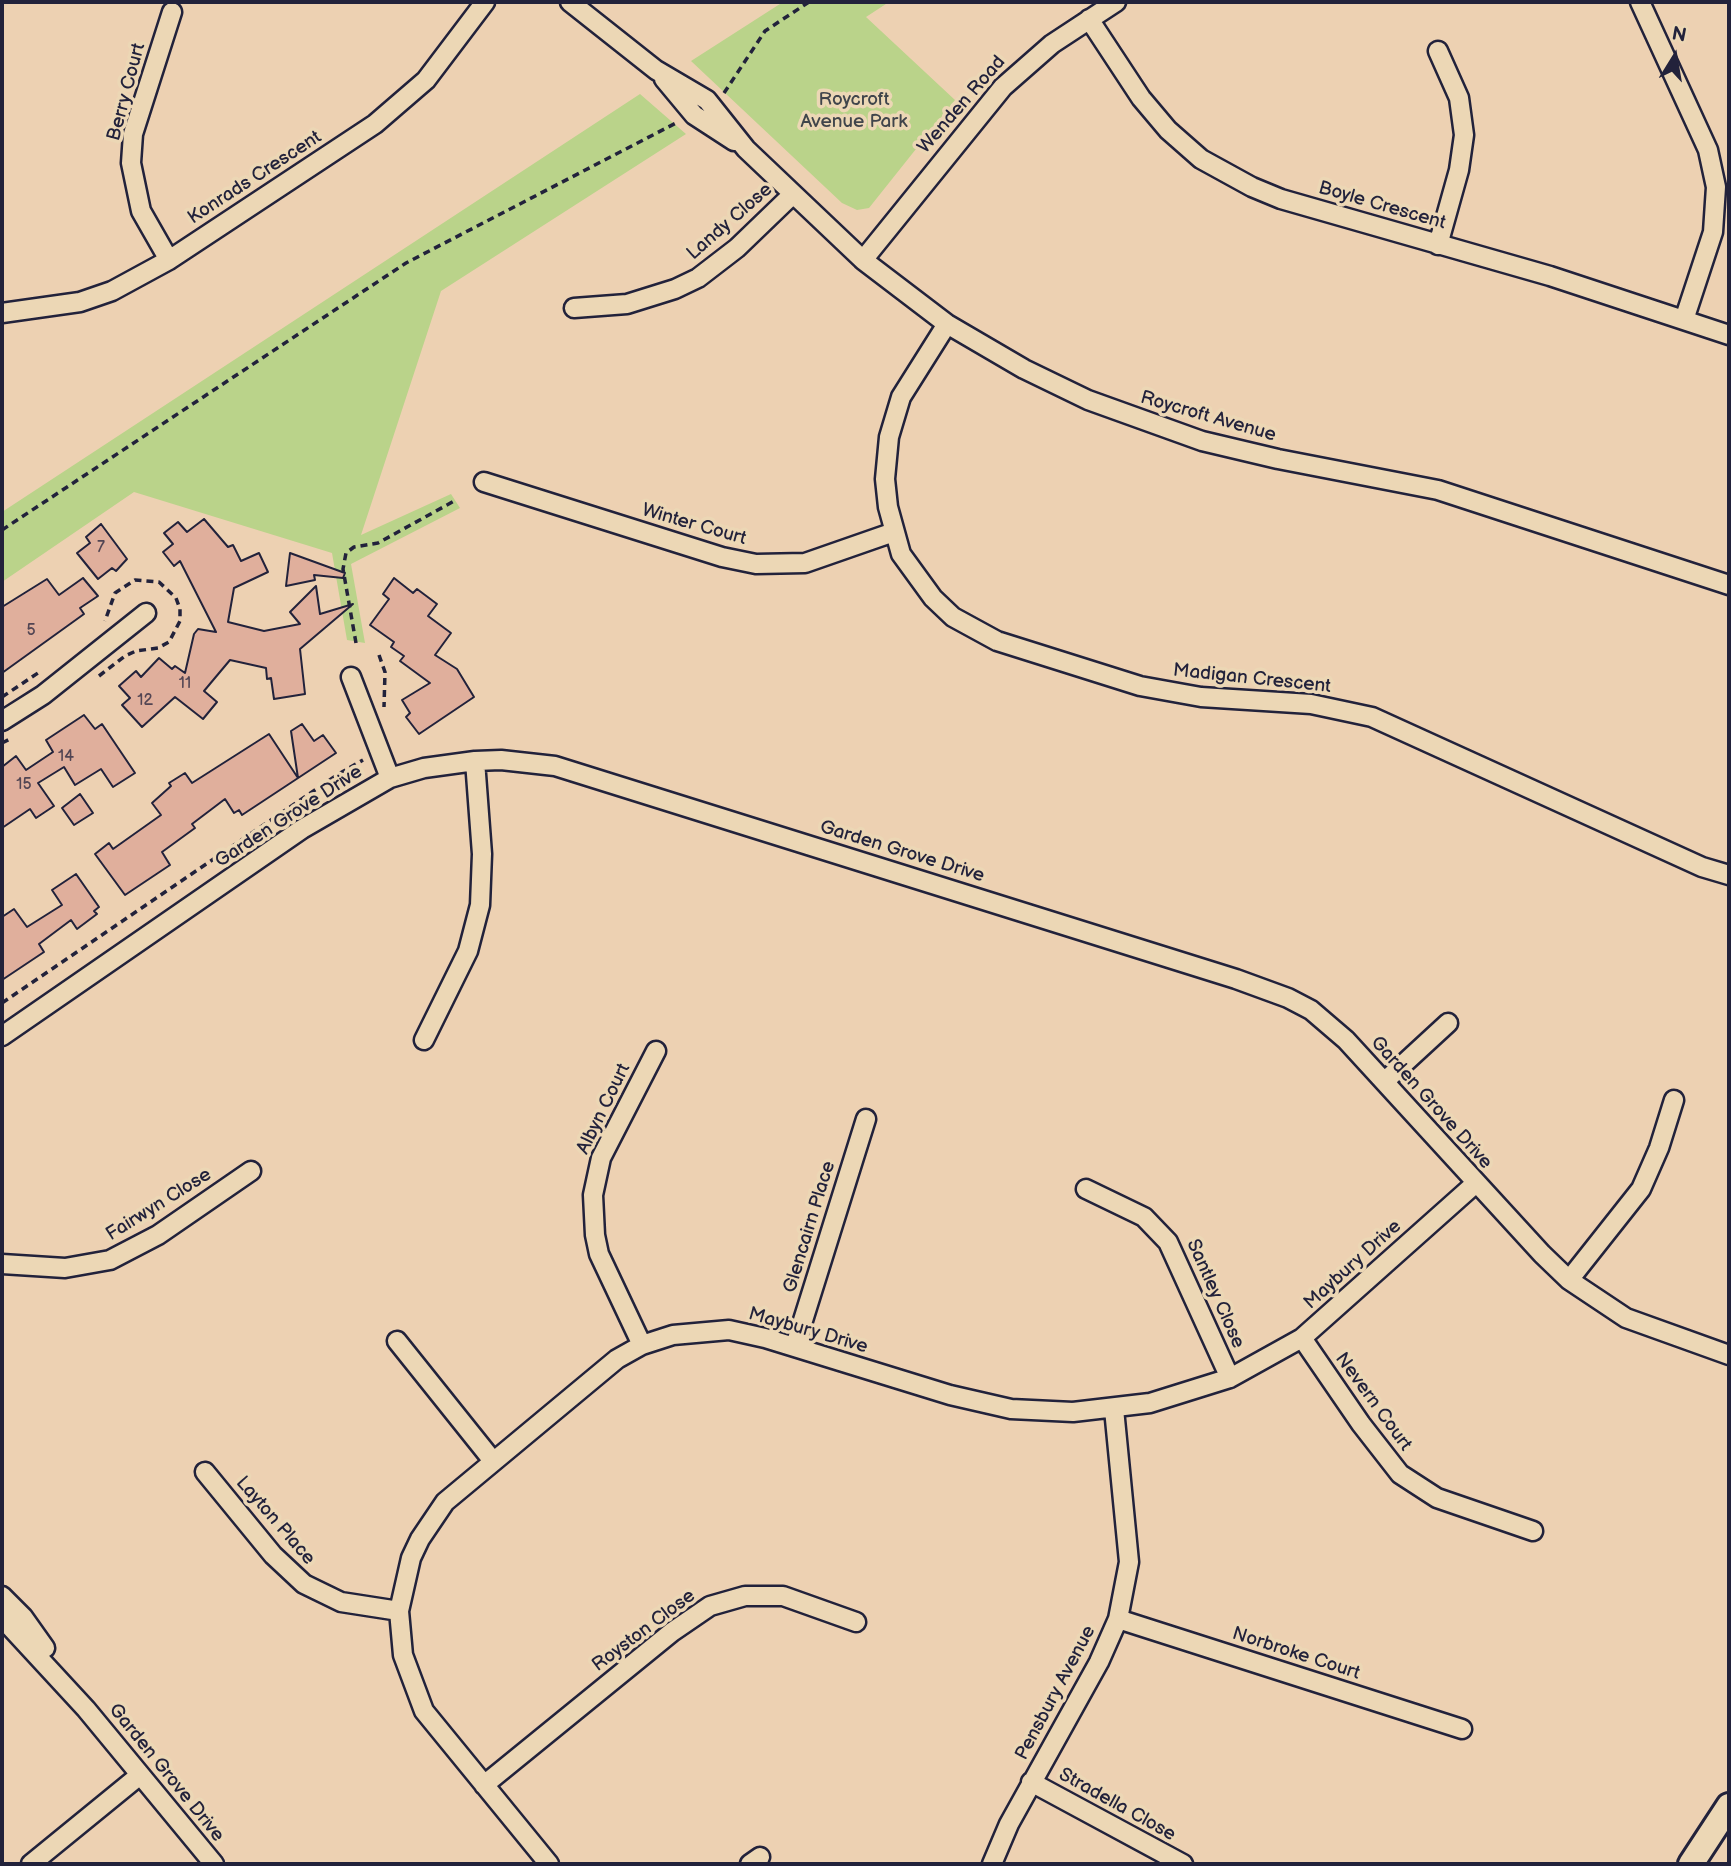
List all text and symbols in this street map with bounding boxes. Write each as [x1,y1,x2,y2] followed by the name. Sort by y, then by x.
[1640,21,1710,91] north arrow
[1670,22,1688,48] text: N
[103,41,151,143] street label: Berry Court
[913,51,1011,159] street label: Wenden Road
[800,89,908,133] park label: Roycroft Avenue Park
[184,126,326,230] street label: Konrads Crescent
[1316,177,1448,235] street label: Boyle Crescent
[683,179,777,265] street label: Landy Close
[1138,387,1278,447] street label: Roycroft Avenue
[639,499,749,551] street label: Winter Court
[97,538,105,558] house number: 7
[26,621,36,641] house number: 5
[1172,659,1332,699] street label: Madigan Crescent
[179,674,191,694] house number: 11
[137,691,153,711] house number: 12
[58,747,74,767] house number: 14
[211,761,367,873] street label: Garden Grove Drive
[16,775,32,795] house number: 15
[817,816,987,888] street label: Garden Grove Drive
[1365,1032,1497,1174] street label: Garden Grove Drive
[572,1060,636,1158] street label: Albyn Court
[779,1158,841,1296] street label: Glencairn Place
[102,1164,216,1246] street label: Fairwyn Close
[1300,1215,1406,1315] street label: Maybury Drive
[1181,1236,1249,1352] street label: Santley Close
[746,1303,870,1359] street label: Maybury Drive
[1330,1348,1416,1456] street label: Nevern Court
[230,1472,320,1570] street label: Layton Place
[588,1585,700,1677] street label: Royston Close
[1011,1622,1101,1764] street label: Pensbury Avenue
[1229,1623,1363,1685] street label: Norbroke Court
[103,1699,229,1847] street label: Garden Grove Drive
[1055,1764,1179,1846] street label: Stradella Close

